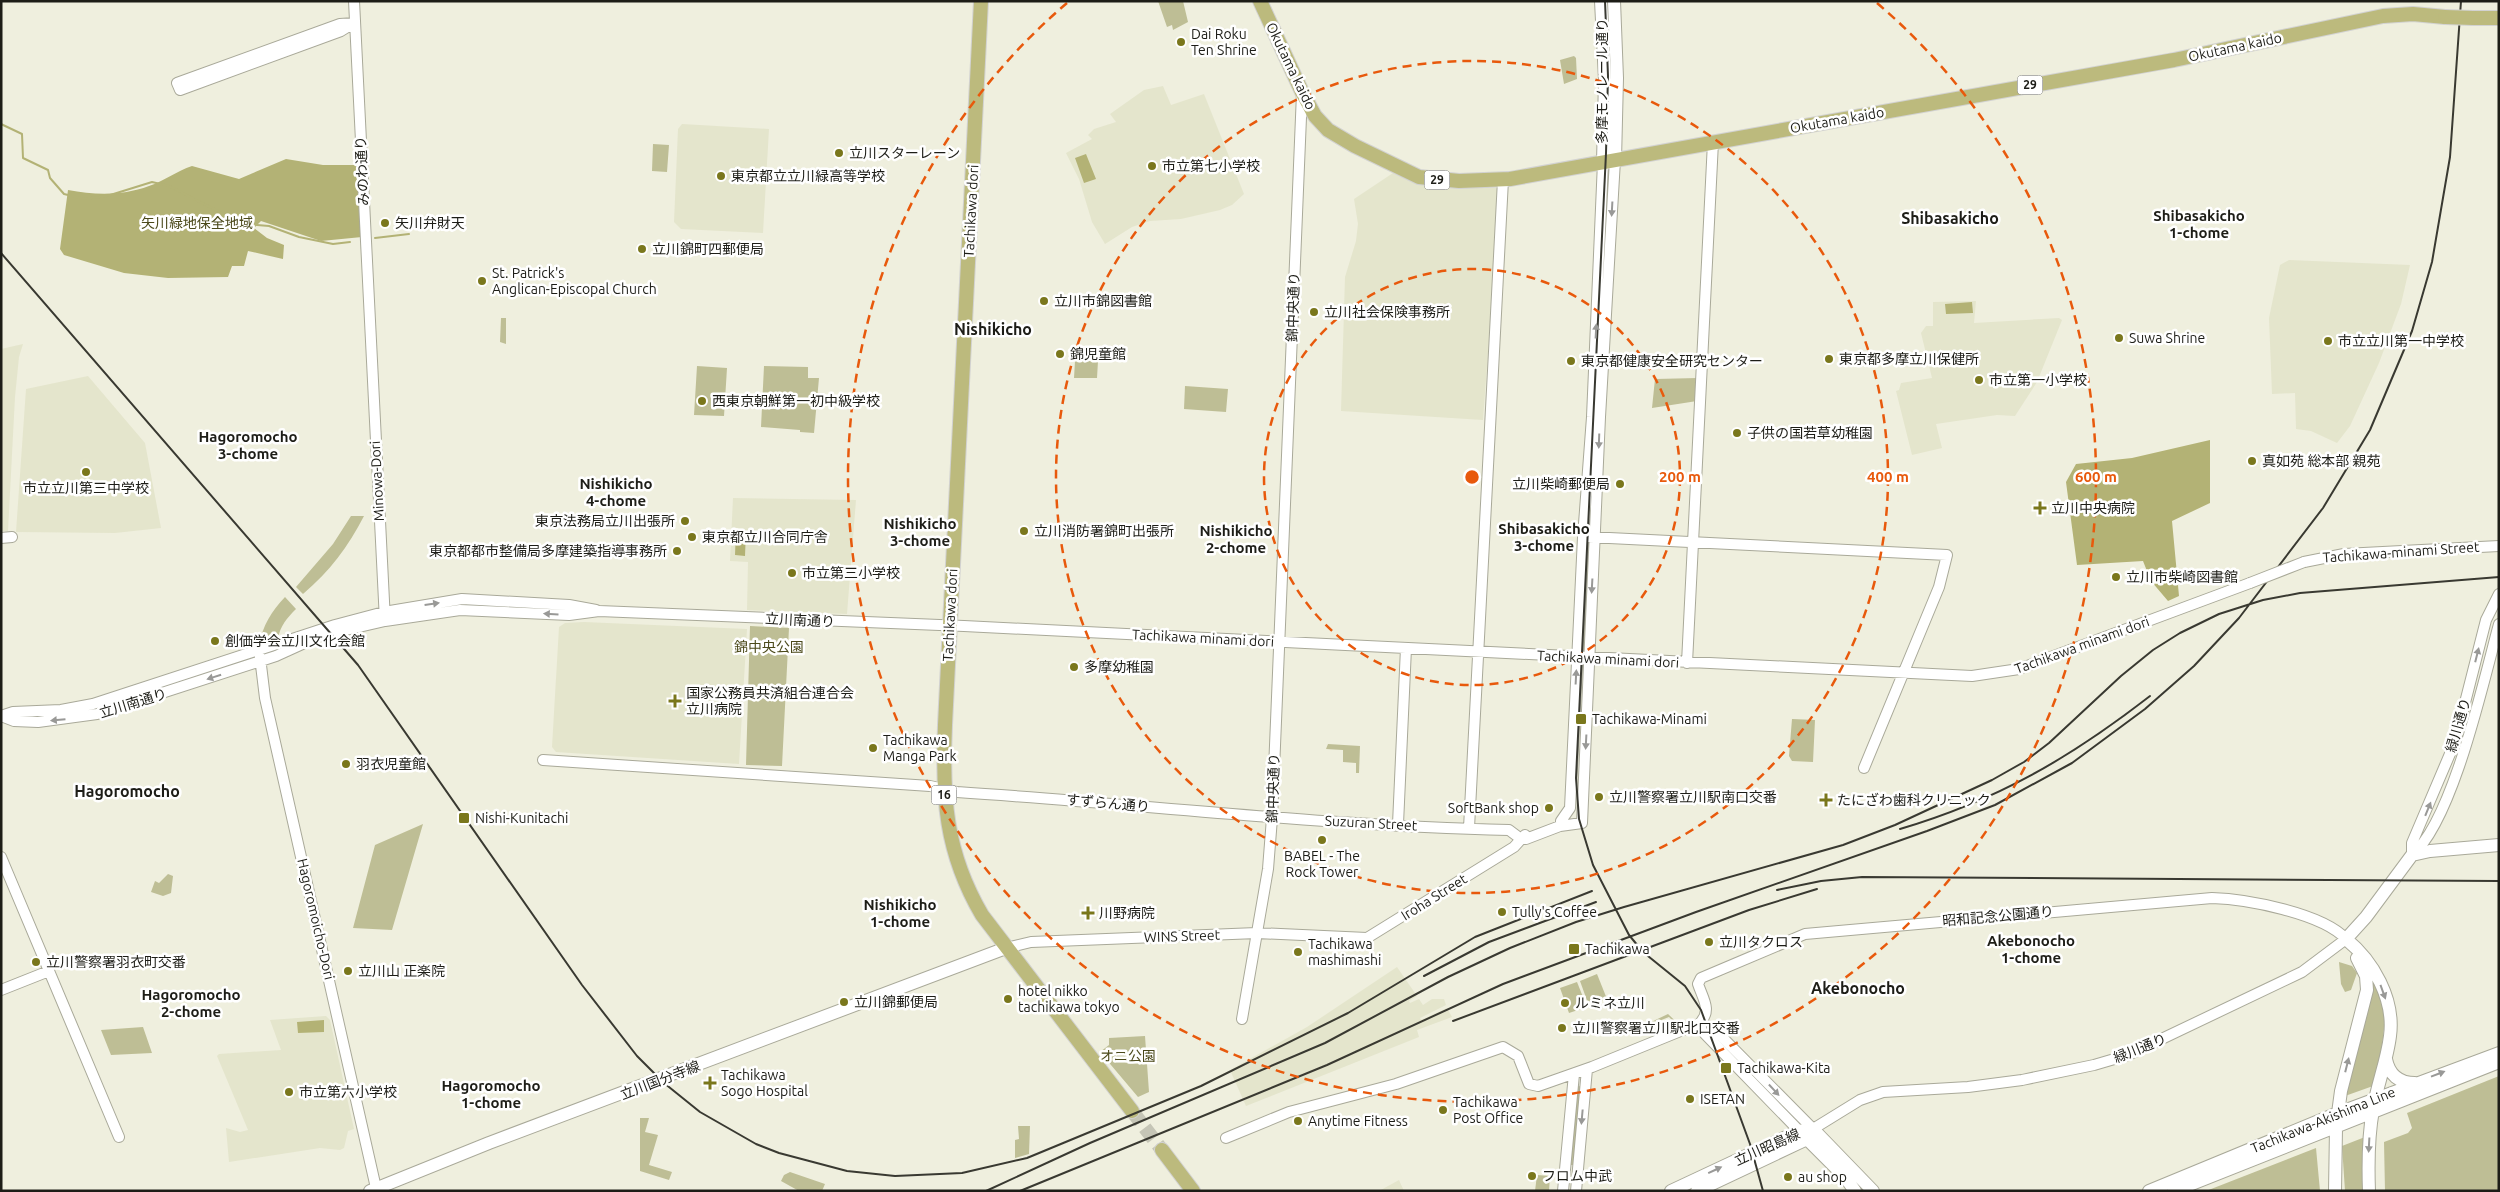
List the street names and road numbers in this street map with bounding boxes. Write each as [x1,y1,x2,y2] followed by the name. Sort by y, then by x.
[1594,18,1610,144] street label: 多摩モノレール通り
[1263,20,1319,112] street label: Okutama kaido
[2187,29,2283,65] street label: Okutama kaido
[2018,76,2042,94] road number: 29
[1789,104,1885,136] street label: Okutama kaido
[352,136,372,206] street label: みのわ通り
[961,164,981,258] street label: Tachikawa dori
[1424,170,1450,190] road number: 29
[1284,272,1302,342] street label: 錦中央通り
[367,440,387,522] street label: Minowa-Dori
[2322,539,2480,565] street label: Tachikawa-minami Street
[940,568,960,662] street label: Tachikawa dori
[765,610,835,630] street label: 立川南通り
[2012,613,2152,677] street label: Tachikawa minami dori
[1132,626,1274,650] street label: Tachikawa minami dori
[1537,647,1679,671] street label: Tachikawa minami dori
[97,685,169,721] street label: 立川南通り
[2443,696,2473,754] street label: 緑川通り
[1264,753,1282,823] street label: 錦中央通り
[932,786,956,804] road number: 16
[1065,791,1151,815] street label: すずらん通り
[1324,813,1418,833] street label: Suzuran Street
[294,857,338,981] street label: Hagoromoicho-Dori
[1398,870,1470,924] street label: Iroha Street
[1942,903,2054,929] street label: 昭和記念公園通り
[1144,927,1221,945] street label: WINS Street
[2111,1030,2169,1066] street label: 緑川通り
[618,1057,702,1103] street label: 立川国分寺線
[2248,1084,2398,1156] street label: Tachikawa-Akishima Line
[1732,1125,1802,1169] street label: 立川昭島線

